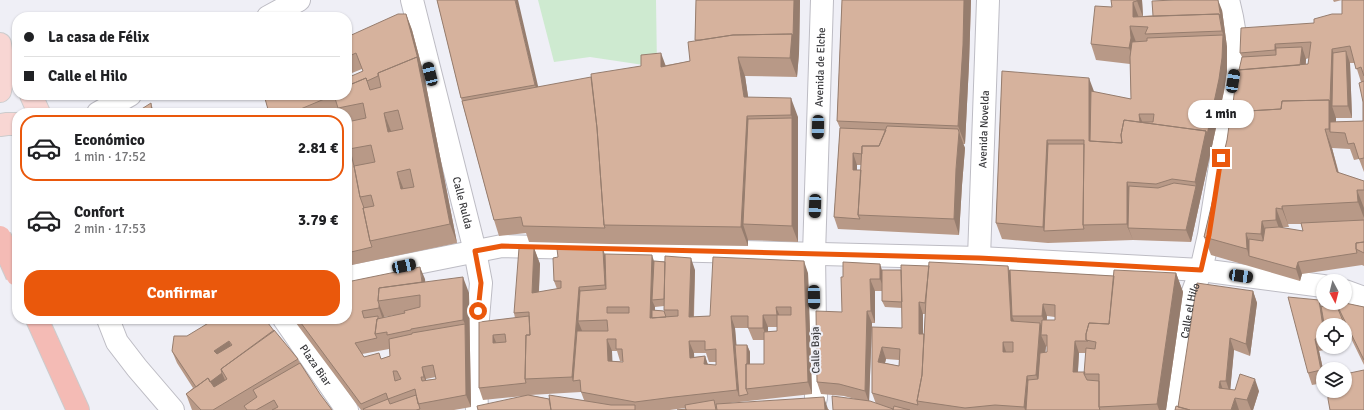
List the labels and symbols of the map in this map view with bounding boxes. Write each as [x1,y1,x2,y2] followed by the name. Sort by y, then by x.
[813,27,828,107] street label: Avenida de Elche
[421,61,439,87] car
[1225,68,1241,94] car
[976,90,992,168] street label: Avenida Novelda
[1188,100,1254,128] callout: 1 min
[812,115,824,139] car
[1212,149,1230,167] route end
[450,175,475,231] street label: Calle Rulda
[809,194,821,218] car
[391,258,417,274] car
[1228,268,1254,284] car
[1316,274,1352,310] north arrow
[1178,281,1203,340] street label: Calle el Hilo
[808,285,820,309] car
[469,302,487,320] route start
[809,326,822,374] street label: Calle Baja
[297,342,334,388] street label: Plaza Biar

